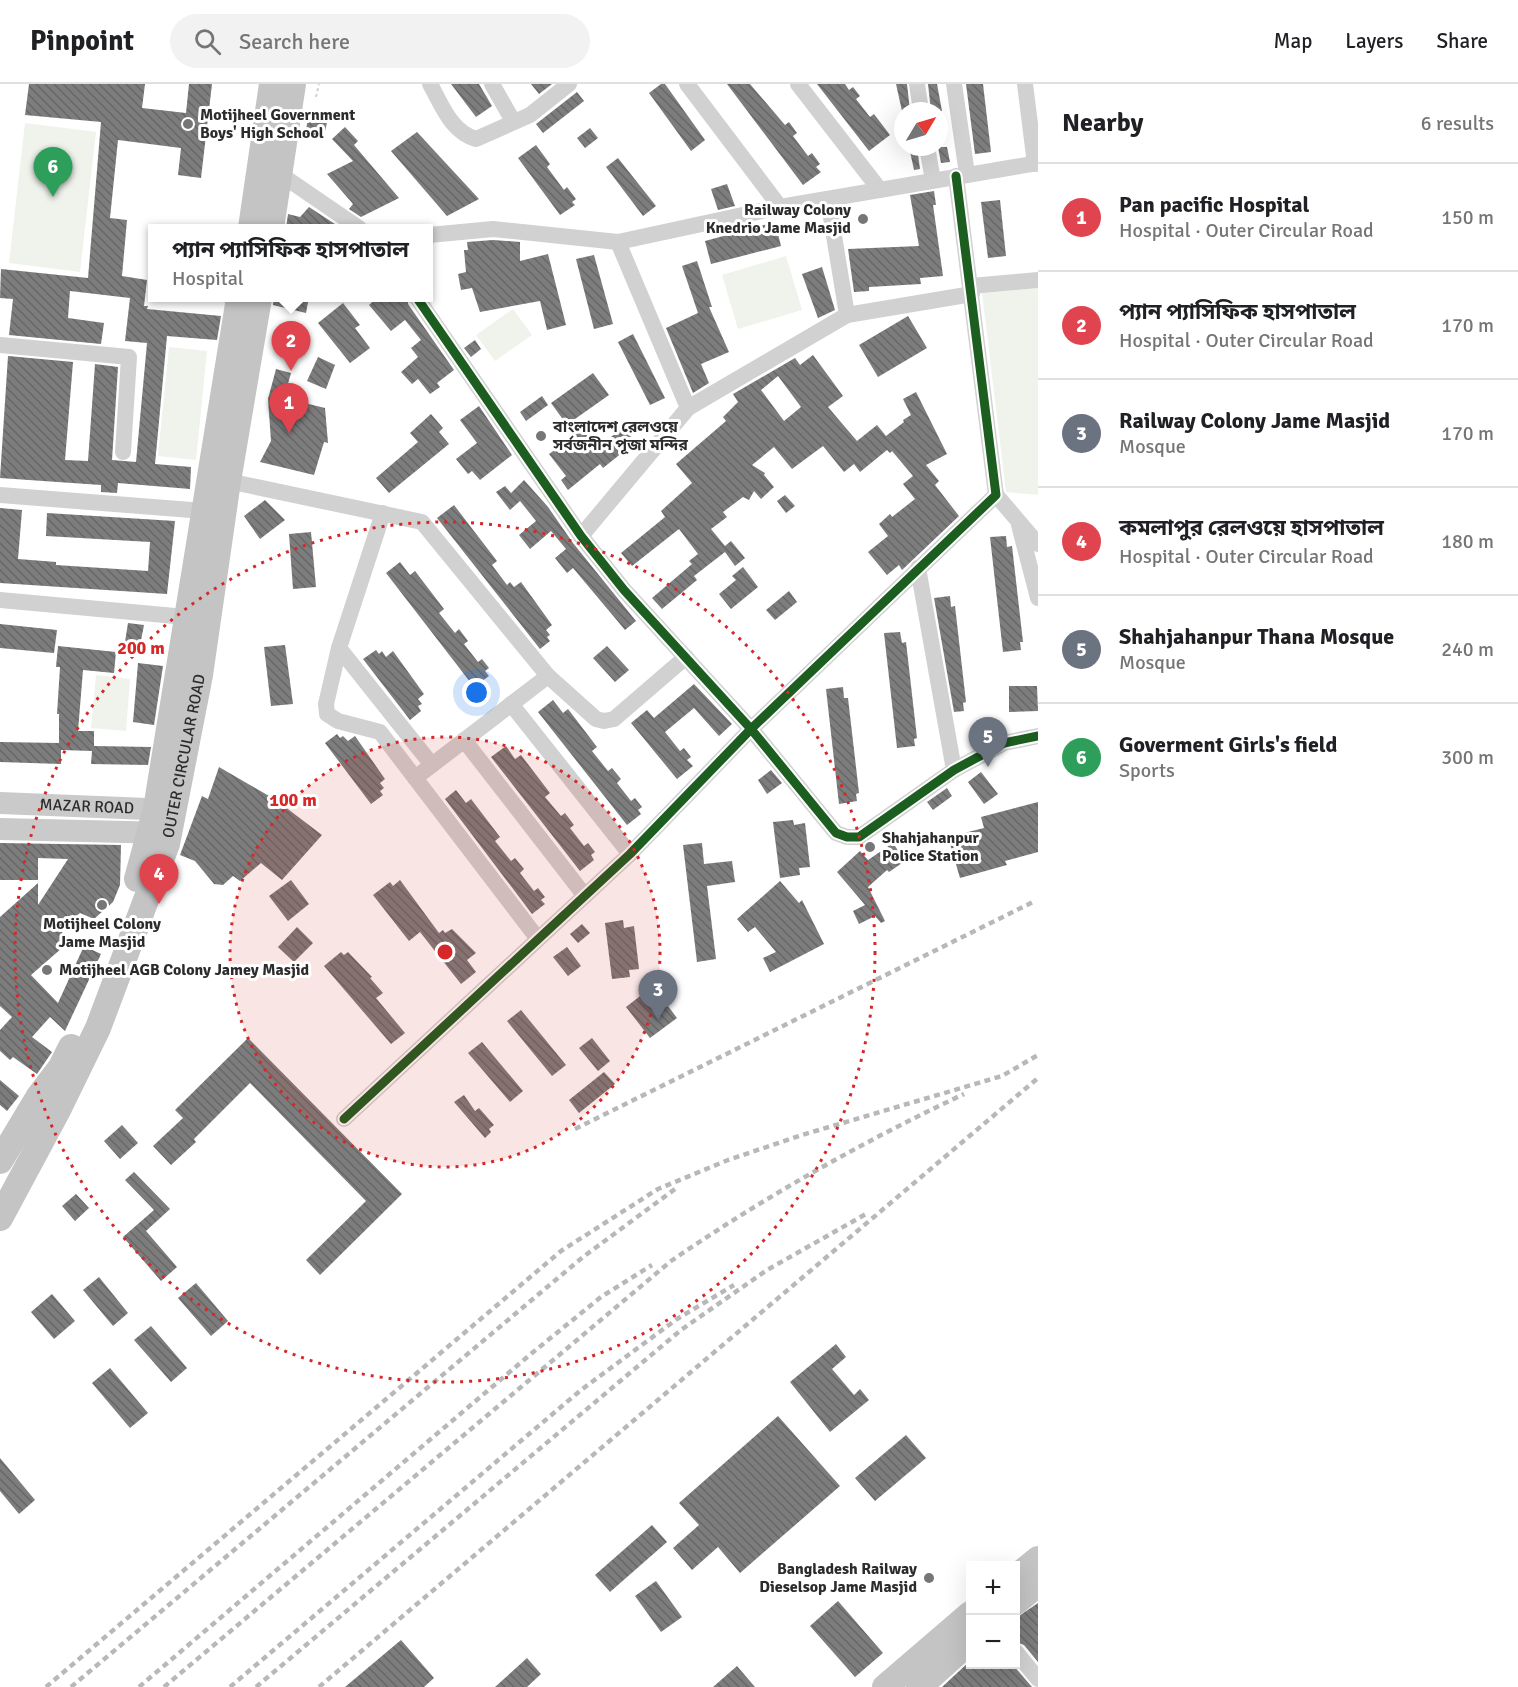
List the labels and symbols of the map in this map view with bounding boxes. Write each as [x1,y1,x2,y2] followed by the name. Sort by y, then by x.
[894,102,948,156] north arrow
[200,105,355,143] place label: Motijheel Government Boys' High School
[181,117,195,131] marker: Motijheel Government Boys' High School
[34,147,72,197] pin: 6
[706,200,851,238] place label: Railway Colony Knedrio Jame Masjid
[856,212,870,226] marker: Railway Colony Knedrio Jame Masjid
[272,322,310,371] pin: 2
[270,384,308,433] pin: 1
[552,417,688,455] place label: বাংলাদেশ রেলওয়ে সর্বজনীন পূজা মন্দির
[534,429,548,443] marker: বাংলাদেশ রেলওয়ে সর্বজনীন পূজা মন্দির
[117,637,165,659] text: 200 m
[158,672,210,840] street label: OUTER CIRCULAR ROAD
[462,678,491,707] your location
[968,718,1008,767] pin: 5
[269,789,317,811] text: 100 m
[39,795,135,818] street label: MAZAR ROAD
[882,828,980,866] place label: Shahjahanpur Police Station
[863,840,877,854] marker: Shahjahanpur Police Station
[140,854,178,904] pin: 4
[95,898,109,912] marker: Motijheel Colony Jame Masjid
[43,914,161,952] place label: Motijheel Colony Jame Masjid
[435,942,455,962] centre of rings
[59,960,310,980] place label: Motijheel AGB Colony Jamey Masjid
[40,963,54,977] marker: Motijheel AGB Colony Jamey Masjid
[638,970,678,1020] pin: 3
[759,1559,917,1597] place label: Bangladesh Railway Dieselsop Jame Masjid
[922,1571,936,1585] marker: Bangladesh Railway Dieselsop Jame Masjid

